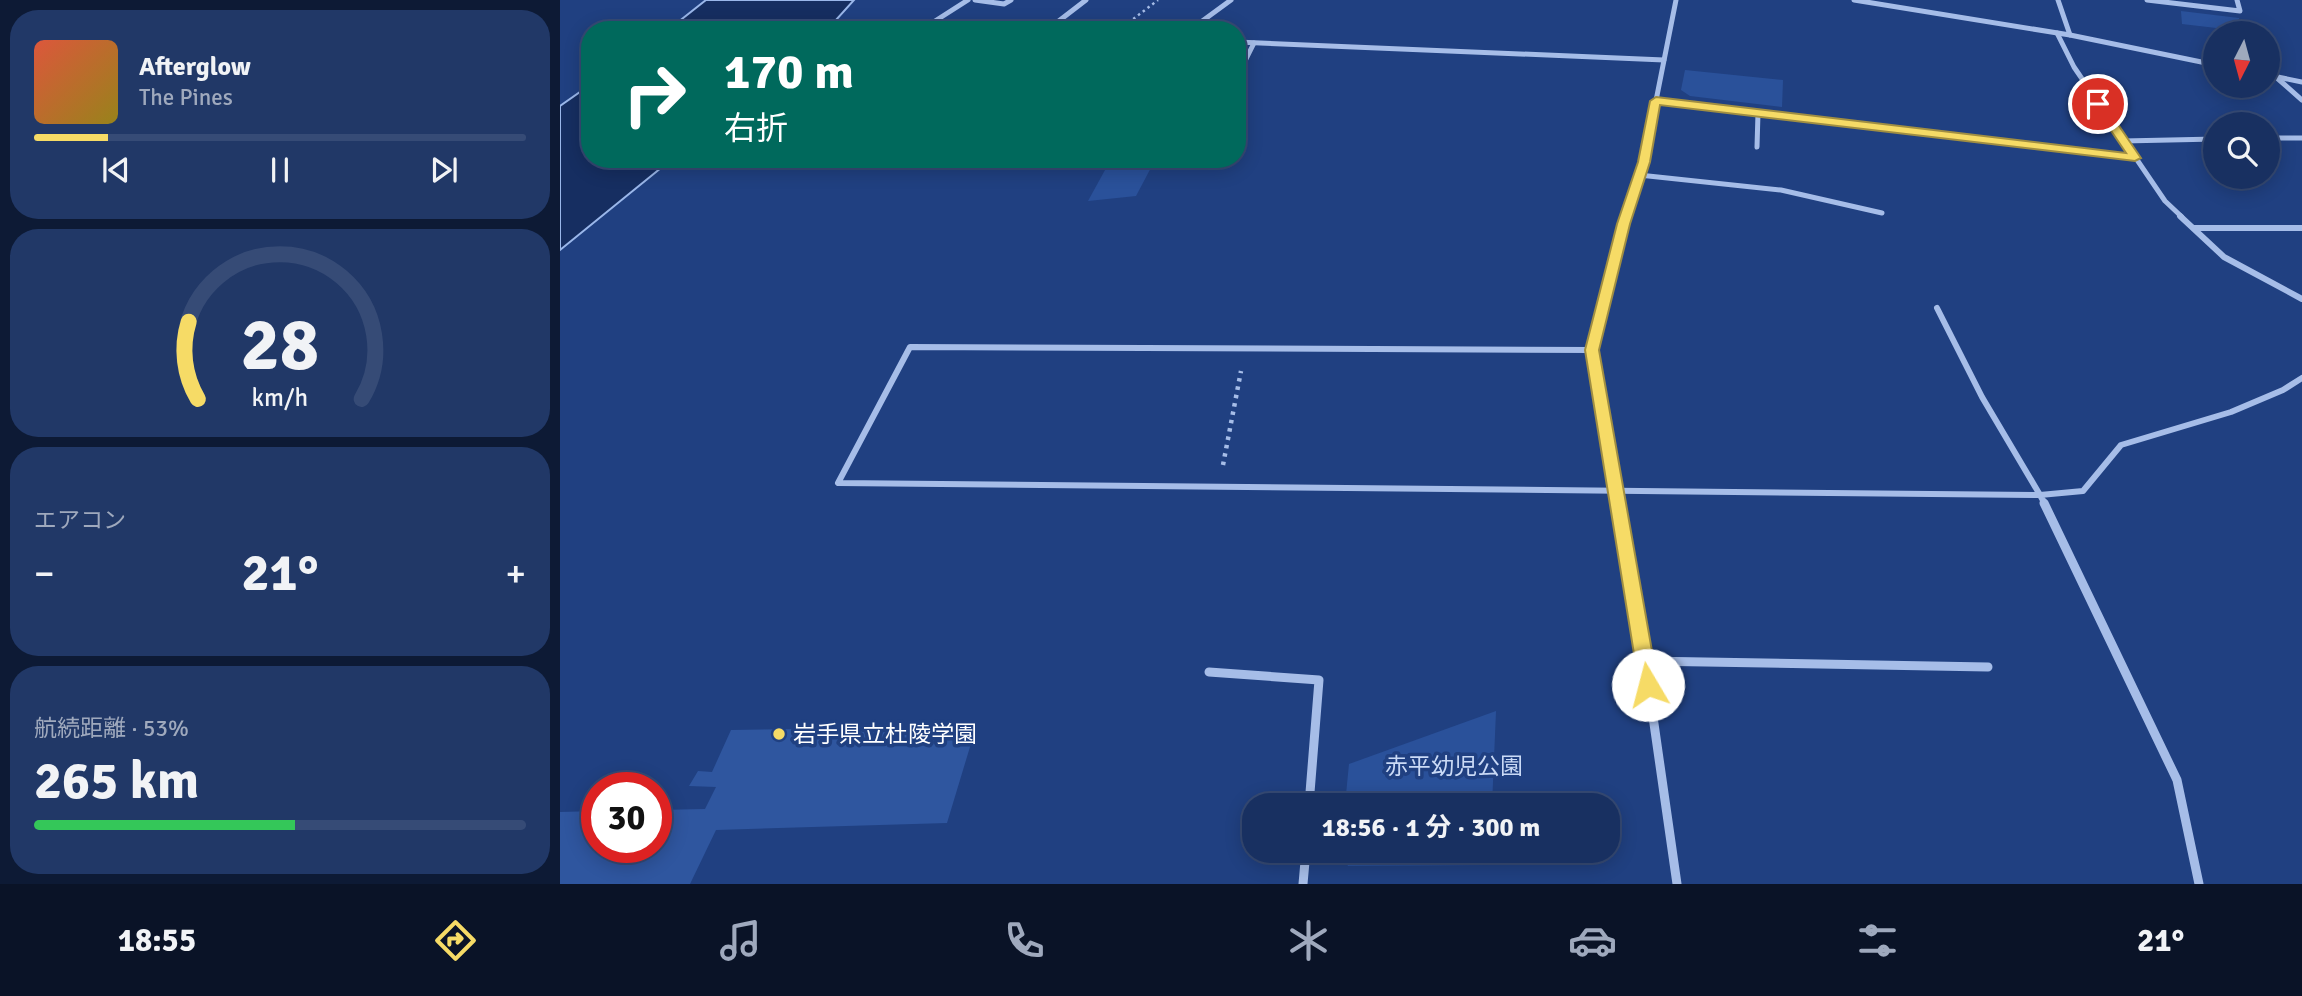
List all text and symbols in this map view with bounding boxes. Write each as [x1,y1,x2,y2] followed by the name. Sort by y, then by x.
[2203,21,2280,98] north arrow
[2203,21,2280,189] map controls
[724,42,854,102] text: 170 m
[609,49,700,140] icon: right
[139,51,251,83] text: Afterglow
[2068,74,2128,134] pin
[139,83,233,112] text: The Pines
[2079,85,2117,123] icon: arrive
[724,109,788,148] text: 右折
[2203,112,2280,189] button: search
[97,151,135,189] icon: previous
[261,151,299,189] icon: pause
[425,151,463,189] icon: next
[241,301,319,390] text: 28
[252,382,308,413] text: km/h
[34,506,126,535] text: エアコン
[242,541,318,605] text: 21°
[34,550,55,597] text: −
[505,550,526,597] text: +
[1611,648,1685,722] position arrow
[34,714,189,743] text: 航続距離 · 53%
[793,720,977,749] place label: 岩手県立杜陵学園
[771,726,787,742] marker: 岩手県立杜陵学園
[34,749,199,813] text: 265 km
[1385,752,1523,781] park label: 赤平幼児公園
[581,772,672,863] speed limit sign: 30
[1322,812,1540,844] text: 18:56 · 1 分 · 300 m
[431,916,480,965] icon: directions
[716,916,765,965] icon: music
[1000,916,1049,965] icon: phone
[1284,916,1333,965] icon: climate
[1568,916,1617,965] icon: car
[1853,916,1902,965] icon: filters
[118,921,196,960] text: 18:55
[2137,921,2184,960] text: 21°

